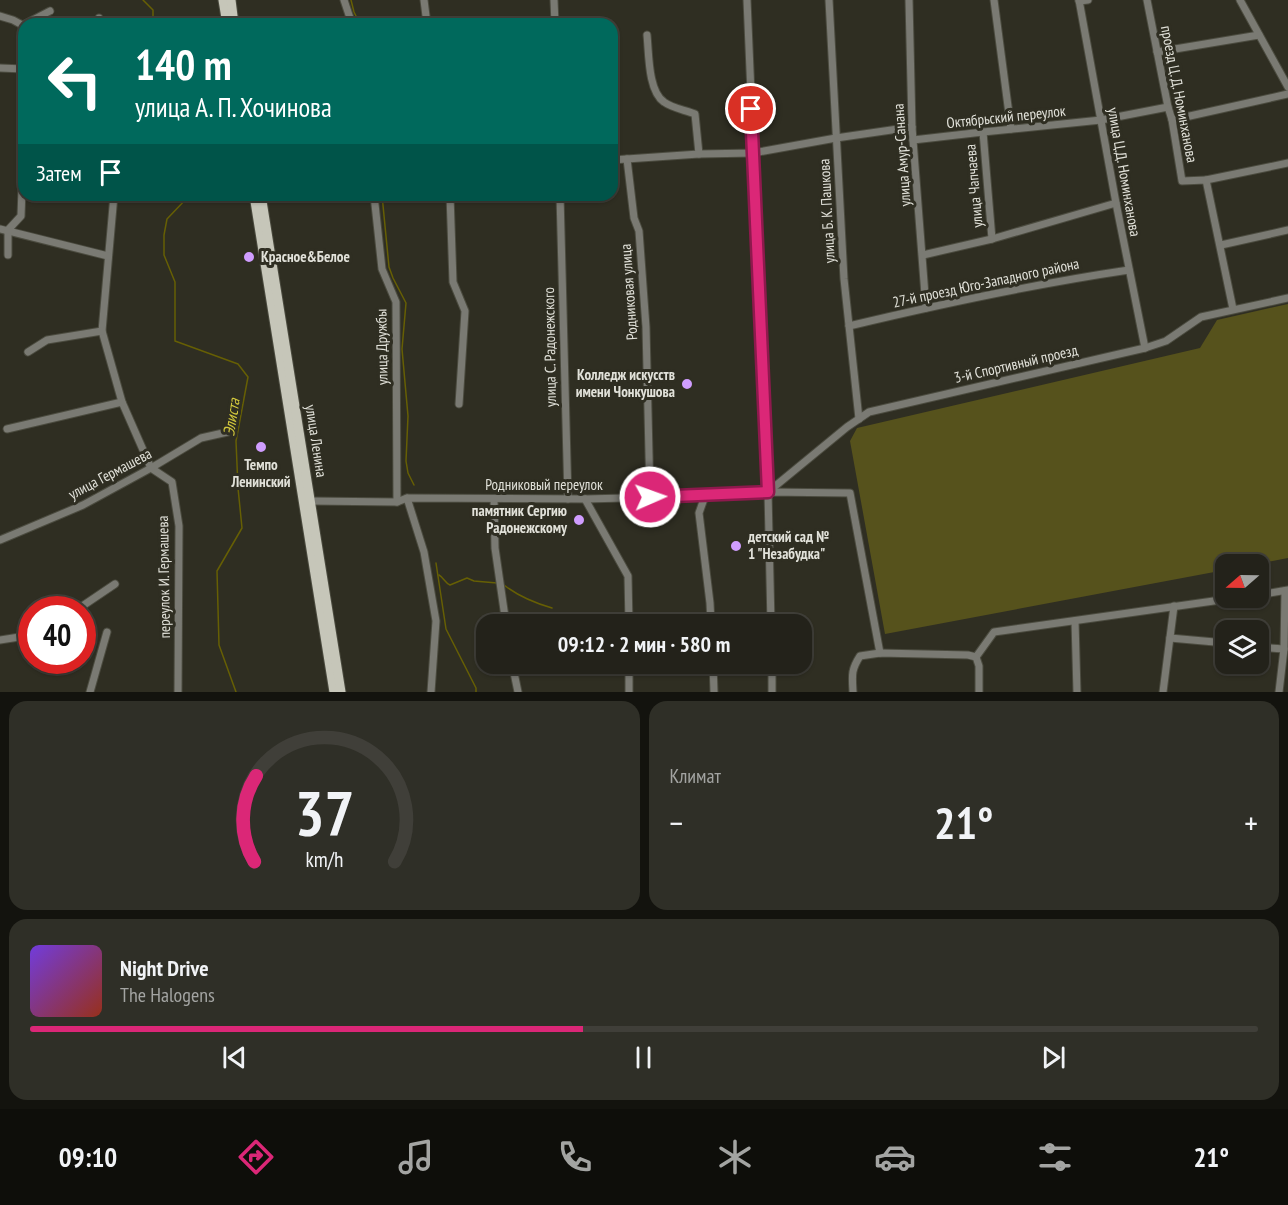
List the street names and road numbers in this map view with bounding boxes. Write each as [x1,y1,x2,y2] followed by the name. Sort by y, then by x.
[1157,24,1202,164] street label: проезд Ц. Д. Номинханова
[945,101,1067,132] street label: Октябрьский переулок
[888,103,915,207] street label: улица Амур-Санана
[1104,106,1145,238] street label: улица Ц.Д. Номинханова
[960,143,987,229] street label: улица Чапчаева
[814,158,839,264] street label: улица Б. К. Пашкова
[616,243,641,341] street label: Родниковая улица
[891,253,1081,312] street label: 27-й проезд Юго-Западного района
[539,287,560,407] street label: улица С. Радонежского
[371,309,392,385] street label: улица Дружбы
[952,340,1080,387] street label: 3-й Спортивный проезд
[301,403,332,479] street label: улица Ленина
[65,444,155,503] street label: улица Гермашева
[485,475,603,494] street label: Родниковый переулок
[153,515,174,639] street label: переулок И. Гермашева

